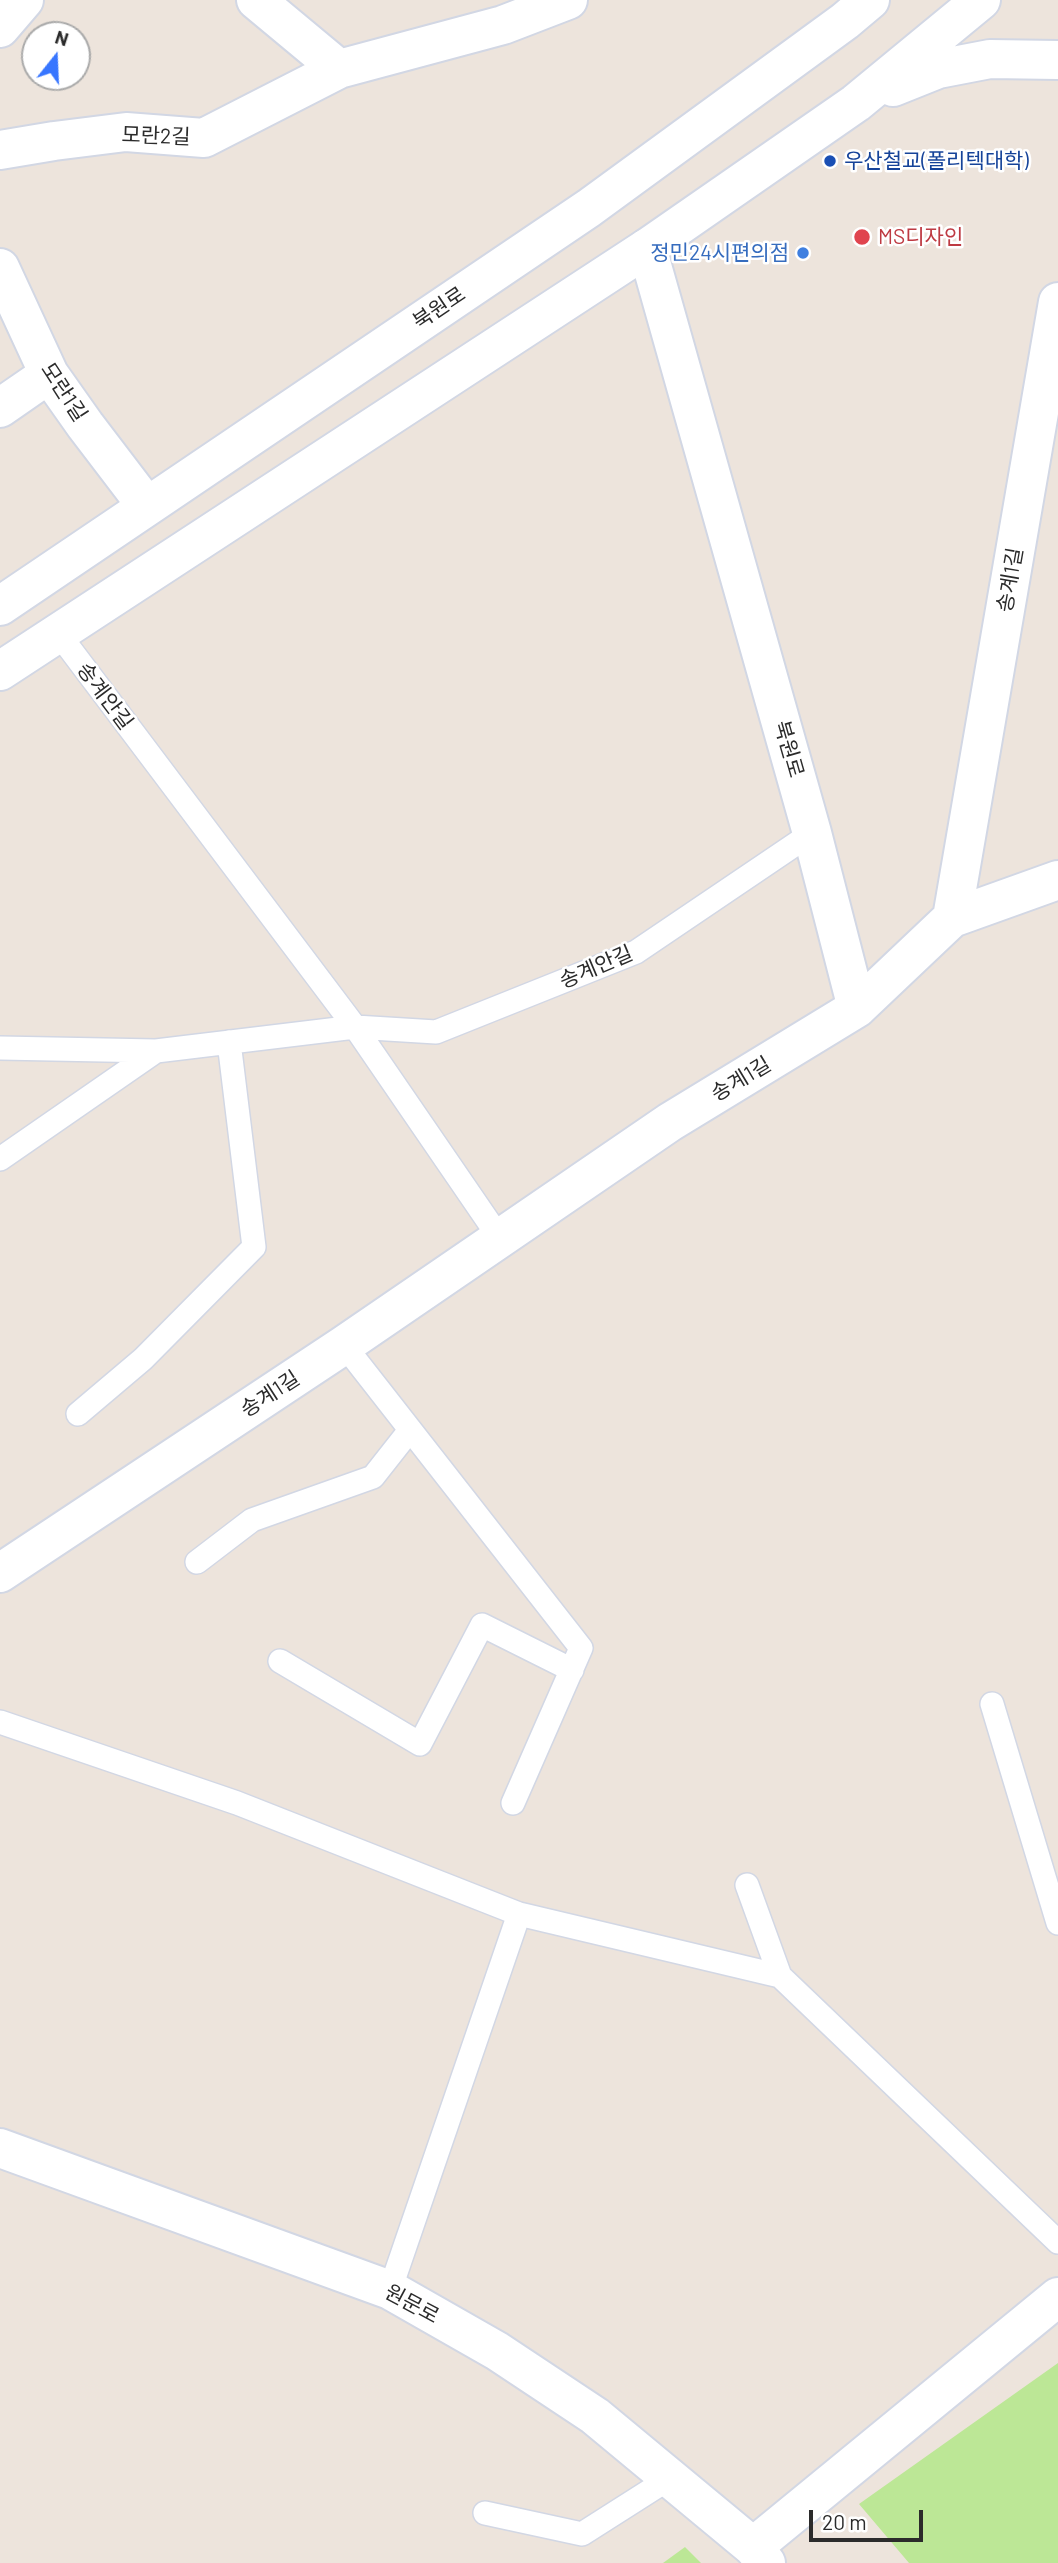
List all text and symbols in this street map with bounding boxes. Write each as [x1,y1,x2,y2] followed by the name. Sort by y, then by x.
[21,21,91,91] north arrow
[52,25,72,50] text: N
[121,122,191,150] street label: 모란2길
[844,148,1029,174] place label: 우산철교(폴리텍대학)
[822,153,838,169] marker: 우산철교(폴리텍대학)
[878,224,963,250] place label: MS디자인
[852,227,872,247] marker: MS디자인
[650,240,789,266] place label: 정민24시편의점
[795,245,811,261] marker: 정민24시편의점
[408,281,470,335] street label: 북원로
[36,358,92,426] street label: 모란1길
[992,546,1028,614] street label: 송계1길
[72,658,138,734] street label: 송계안길
[769,718,809,780] street label: 북원로
[556,940,636,994] street label: 송계안길
[707,1051,775,1107] street label: 송계1길
[236,1366,304,1422] street label: 송계1길
[380,2279,444,2329] street label: 원문로
[813,2496,927,2540] scale bar
[822,2509,867,2534] text: 20 m

